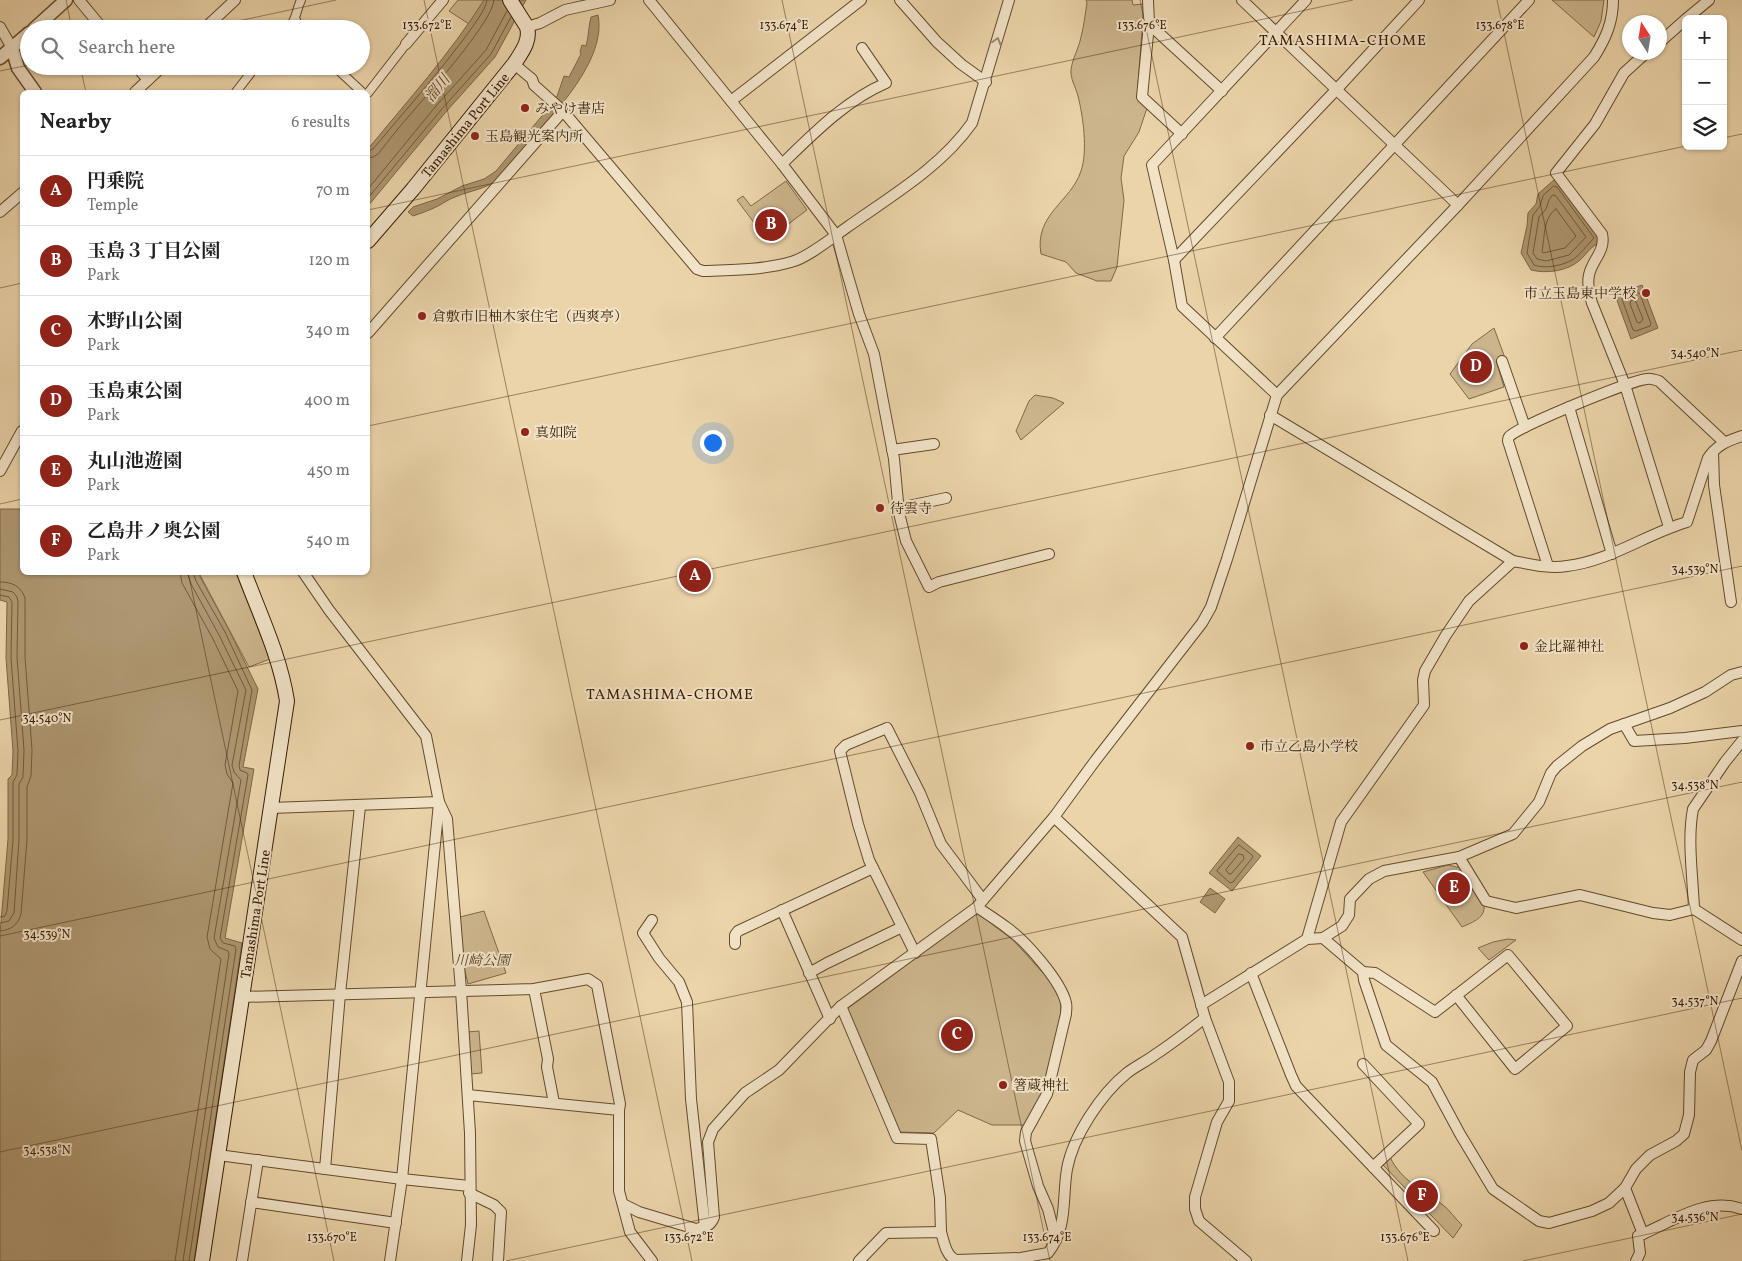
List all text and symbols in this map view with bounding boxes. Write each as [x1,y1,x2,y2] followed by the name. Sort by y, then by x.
[1622,15,1667,60] north arrow
[1682,15,1727,150] map controls
[1682,15,1727,60] button: +
[402,18,452,34] text: 133.672°E
[760,18,808,34] text: 133.674°E
[1117,18,1167,34] text: 133.676°E
[1475,18,1525,34] text: 133.678°E
[20,20,370,75] search box
[1259,31,1427,52] district label: TAMASHIMA-CHOME
[38,34,66,62] icon: search
[78,35,175,61] text: Search here
[992,37,1002,45] one-way arrow
[1682,60,1727,105] button: −
[418,69,515,183] street label: Tamashima Port Line
[421,69,457,107] water label: 溜川
[535,100,605,119] place label: みやけ書店
[519,102,531,114] marker: みやけ書店
[1682,105,1727,150] button: layers
[40,108,111,137] text: Nearby
[291,112,350,134] text: 6 results
[485,128,583,147] place label: 玉島観光案内所
[469,130,481,142] marker: 玉島観光案内所
[87,169,144,195] text: 円乗院
[50,180,62,202] text: A
[316,180,350,202] text: 70 m
[87,195,138,217] text: Temple
[755,206,787,244] pin: B
[87,239,220,265] text: 玉島３丁目公園
[51,250,61,272] text: B
[308,250,350,272] text: 120 m
[87,265,120,287] text: Park
[1524,285,1636,304] place label: 市立玉島東中学校
[1640,287,1652,299] marker: 市立玉島東中学校
[432,308,628,327] place label: 倉敷市旧柚木家住宅（西爽亭）
[87,309,182,335] text: 木野山公園
[416,310,428,322] marker: 倉敷市旧柚木家住宅（西爽亭）
[51,320,61,342] text: C
[306,320,350,342] text: 340 m
[87,335,120,357] text: Park
[1671,346,1720,362] text: 34.540°N
[1460,348,1492,386] pin: D
[87,379,182,405] text: 玉島東公園
[50,390,62,412] text: D
[304,390,350,412] text: 400 m
[87,405,120,427] text: Park
[535,424,577,443] place label: 真如院
[519,426,531,438] marker: 真如院
[700,430,726,456] your location
[87,449,182,475] text: 丸山池遊園
[51,460,61,482] text: E
[307,460,350,482] text: 450 m
[87,475,120,497] text: Park
[890,500,932,519] place label: 待雲寺
[874,502,886,514] marker: 待雲寺
[87,519,220,545] text: 乙島井ノ奥公園
[51,530,61,552] text: F
[306,530,350,552] text: 540 m
[87,545,120,567] text: Park
[679,557,711,595] pin: A
[1672,562,1719,578] text: 34.539°N
[1534,638,1604,657] place label: 金比羅神社
[1518,640,1530,652] marker: 金比羅神社
[586,685,754,706] district label: TAMASHIMA-CHOME
[23,711,72,727] text: 34.540°N
[1260,738,1358,757] place label: 市立乙島小学校
[1244,740,1256,752] marker: 市立乙島小学校
[1671,778,1719,794] text: 34.538°N
[237,848,276,980] street label: Tamashima Port Line
[1438,869,1470,907] pin: E
[24,927,71,943] text: 34.539°N
[454,952,512,971] park label: 川崎公園
[1671,994,1719,1010] text: 34.537°N
[941,1016,973,1054] pin: C
[1013,1077,1069,1096] place label: 箸蔵神社
[997,1079,1009,1091] marker: 箸蔵神社
[23,1143,71,1159] text: 34.538°N
[1406,1177,1438,1215] pin: F
[1671,1210,1719,1226] text: 34.536°N
[307,1230,357,1246] text: 133.670°E
[664,1230,714,1246] text: 133.672°E
[1023,1230,1071,1246] text: 133.674°E
[1380,1230,1430,1246] text: 133.676°E

